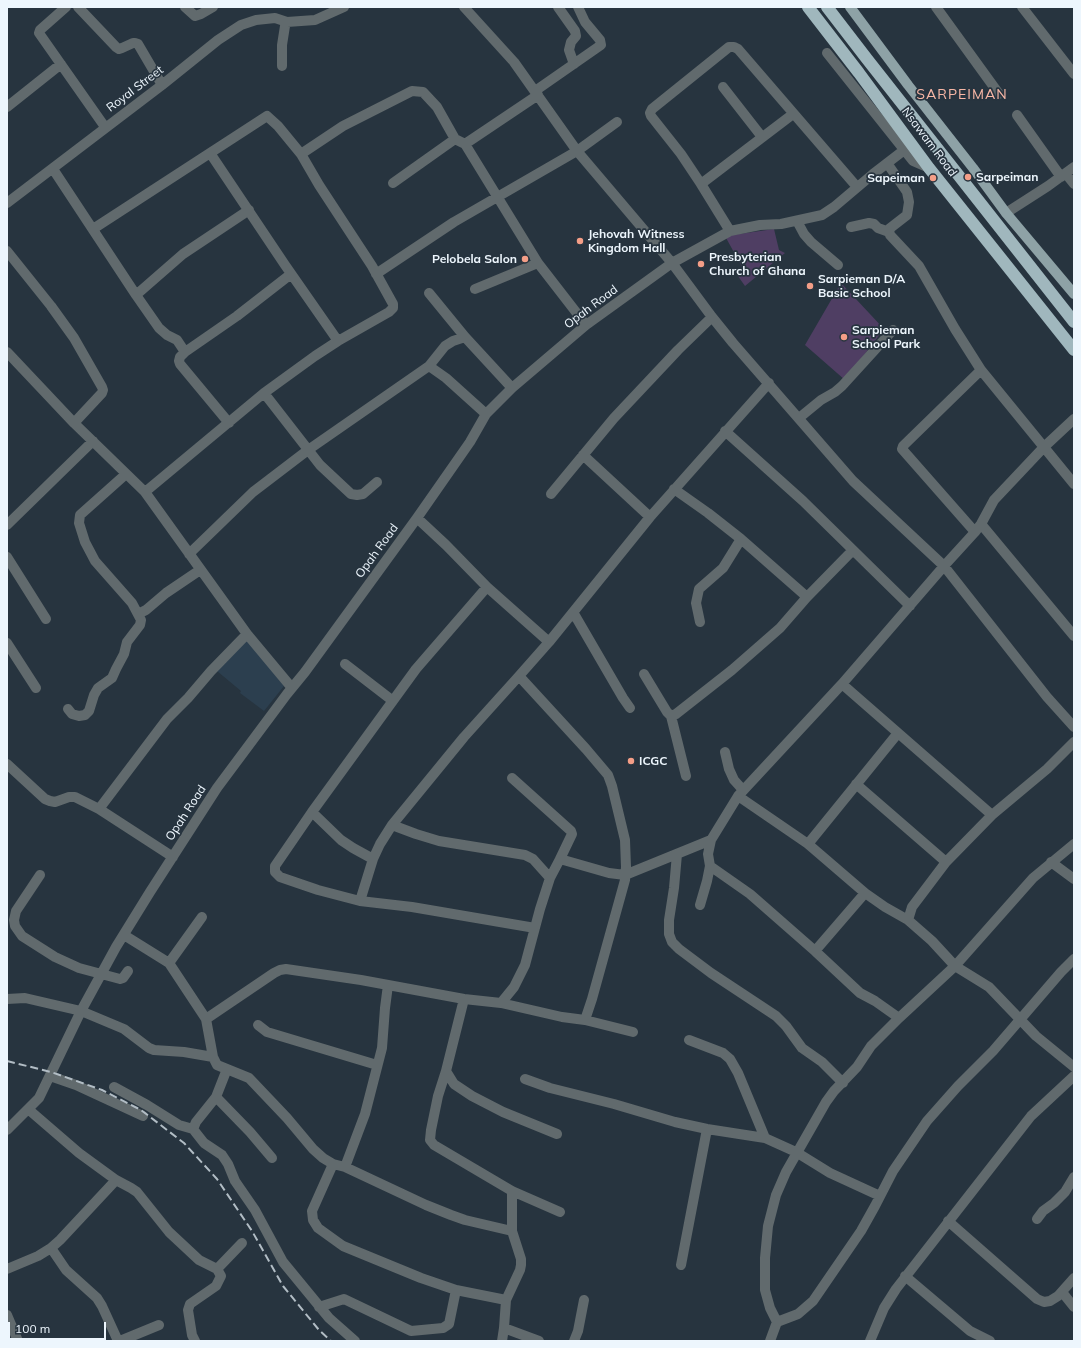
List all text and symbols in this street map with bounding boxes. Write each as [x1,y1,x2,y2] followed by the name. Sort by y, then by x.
[104,63,166,115] street label: Royal Street
[916,87,1008,103] district label: SARPEIMAN
[898,105,960,179] street label: Nsawam Road
[976,170,1039,184] place label: Sarpeiman
[867,171,925,185] place label: Sapeiman
[963,172,973,182] marker: Sarpeiman
[928,173,938,183] marker: Sapeiman
[588,227,684,255] place label: Jehovah Witness Kingdom Hall
[575,236,585,246] marker: Jehovah Witness Kingdom Hall
[709,250,806,278] place label: Presbyterian Church of Ghana
[432,252,517,266] place label: Pelobela Salon
[520,254,530,264] marker: Pelobela Salon
[696,259,706,269] marker: Presbyterian Church of Ghana
[818,272,905,300] place label: Sarpieman D/A Basic School
[805,281,815,291] marker: Sarpieman D/A Basic School
[561,282,621,332] street label: Opah Road
[852,323,920,351] place label: Sarpieman School Park
[839,332,849,342] marker: Sarpieman School Park
[353,521,401,581] street label: Opah Road
[639,754,667,768] place label: ICGC
[626,756,636,766] marker: ICGC
[163,783,209,843] street label: Opah Road
[10,1314,108,1340] scale bar
[15,1321,50,1336] text: 100 m

